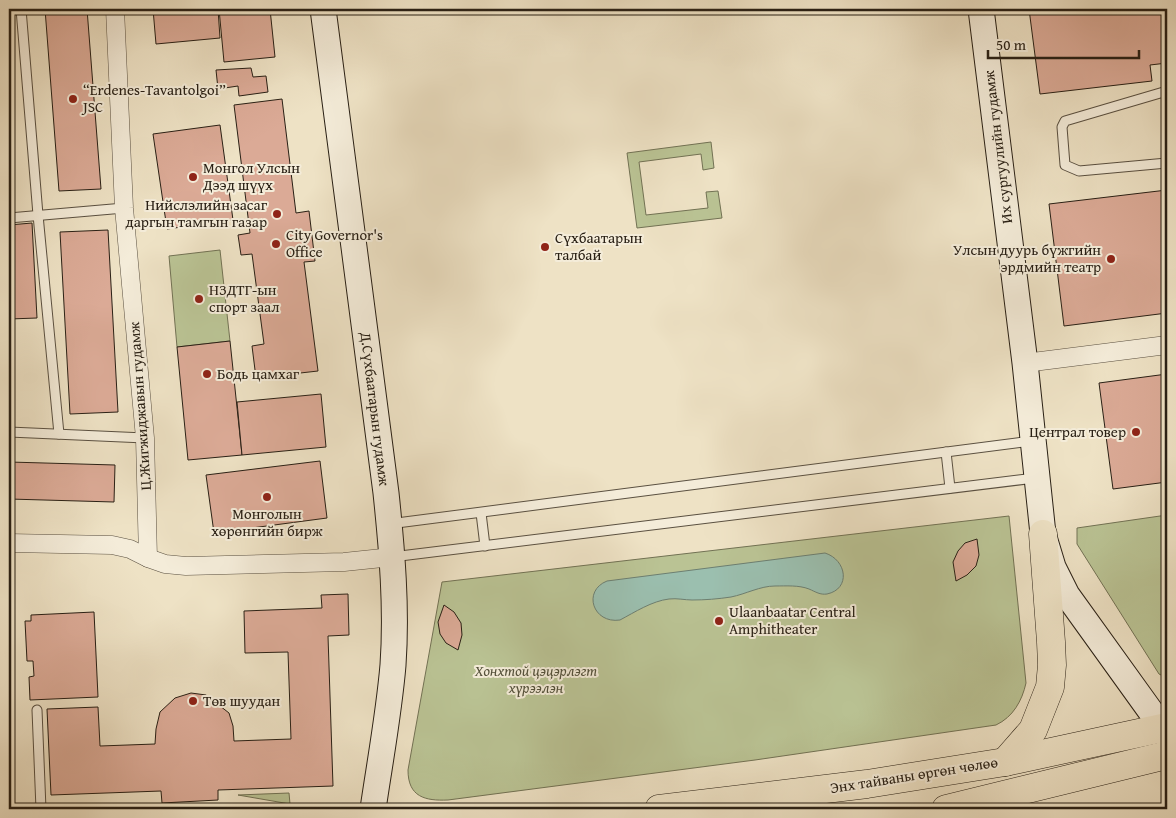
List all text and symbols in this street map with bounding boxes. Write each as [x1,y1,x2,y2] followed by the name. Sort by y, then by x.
[988,28,1140,60] scale bar
[996,34,1027,55] text: 50 m
[978,69,1017,225] street label: Их сургуулийн гудамж
[81,79,226,117] place label: “Erdenes-Tavantolgoi” JSC
[67,93,79,105] marker: “Erdenes-Tavantolgoi” JSC
[202,157,300,195] place label: Монгол Улсын Дээд шүүх
[187,171,199,183] marker: Монгол Улсын Дээд шүүх
[126,194,268,232] place label: Нийслэлийн засаг даргын тамгын газар
[271,208,283,220] marker: Нийслэлийн засаг даргын тамгын газар
[286,224,383,262] place label: City Governor's Office
[555,227,643,265] place label: Сүхбаатарын талбай
[270,238,282,250] marker: City Governor's Office
[953,239,1101,277] place label: Улсын дуурь бүжгийн эрдмийн театр
[539,241,551,253] marker: Сүхбаатарын талбай
[1105,253,1117,265] marker: Улсын дуурь бүжгийн эрдмийн театр
[209,279,279,317] place label: НЗДТГ-ын спорт заал
[193,293,205,305] marker: НЗДТГ-ын спорт заал
[123,321,156,491] street label: Ц.Жигжиджавын гудамж
[356,330,395,487] street label: Д.Сүхбаатарын гудамж
[217,363,300,384] place label: Бодь цамхаг
[201,368,213,380] marker: Бодь цамхаг
[1029,421,1126,442] place label: Централ товер
[1130,426,1142,438] marker: Централ товер
[261,491,273,503] marker: Монголын хөрөнгийн бирж
[211,503,323,541] place label: Монголын хөрөнгийн бирж
[729,601,856,639] place label: Ulaanbaatar Central Amphitheater
[713,615,725,627] marker: Ulaanbaatar Central Amphitheater
[474,660,597,698] park label: Хонхтой цэцэрлэгт хүрээлэн
[203,690,281,711] place label: Төв шуудан
[187,695,199,707] marker: Төв шуудан
[829,751,1000,798] street label: Энх тайваны өргөн чөлөө

